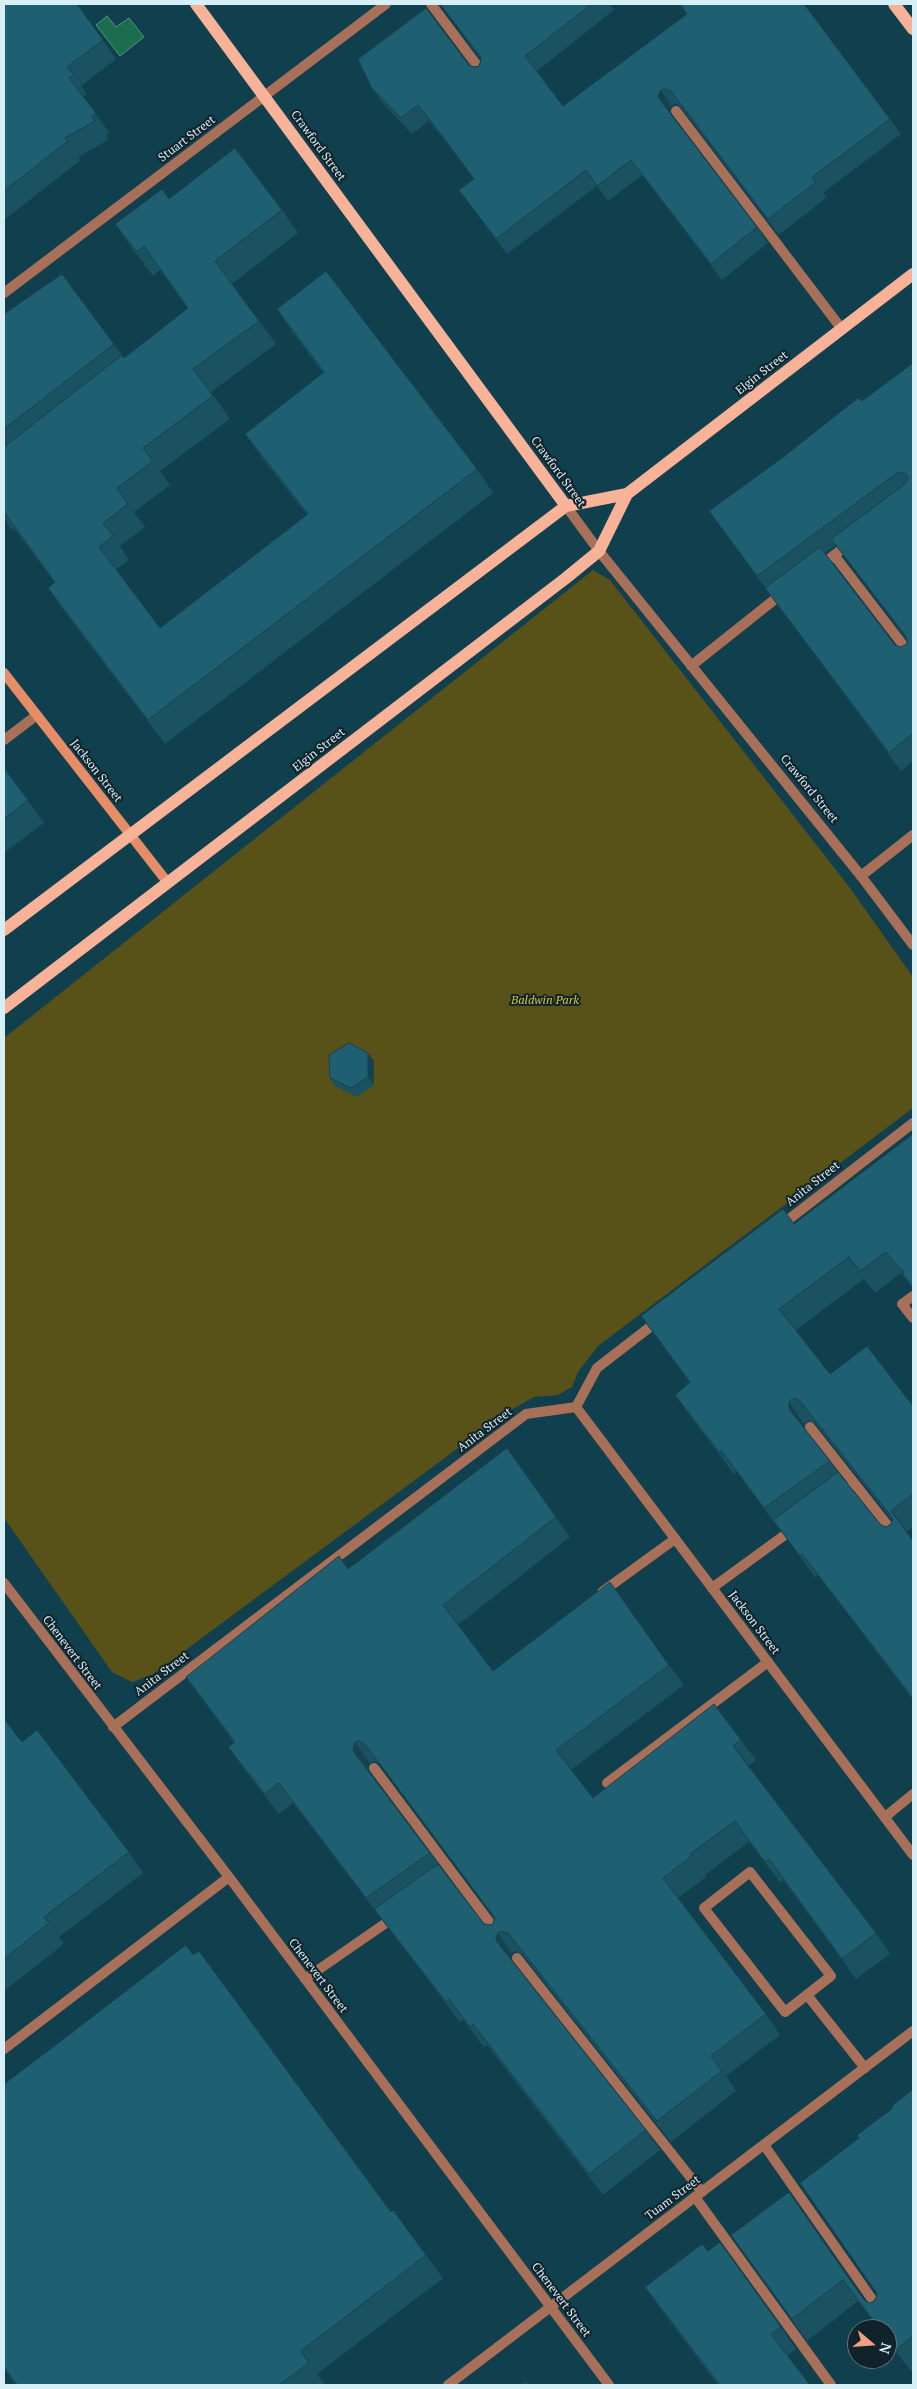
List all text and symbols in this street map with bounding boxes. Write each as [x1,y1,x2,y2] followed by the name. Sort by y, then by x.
[288,108,348,184] street label: Crawford Street
[156,113,218,165] street label: Stuart Street
[733,348,791,398] street label: Elgin Street
[528,434,588,510] street label: Crawford Street
[290,725,348,775] street label: Elgin Street
[67,737,125,805] street label: Jackson Street
[777,752,841,826] street label: Crawford Street
[511,994,579,1008] park label: Baldwin Park
[783,1159,843,1209] street label: Anita Street
[455,1405,515,1455] street label: Anita Street
[725,1588,783,1658] street label: Jackson Street
[39,1613,105,1693] street label: Chenevert Street
[132,1649,192,1699] street label: Anita Street
[285,1936,351,2016] street label: Chenevert Street
[643,2173,703,2223] street label: Tuam Street
[528,2260,594,2340] street label: Chenevert Street
[847,2319,897,2369] north arrow
[875,2340,896,2356] text: N

